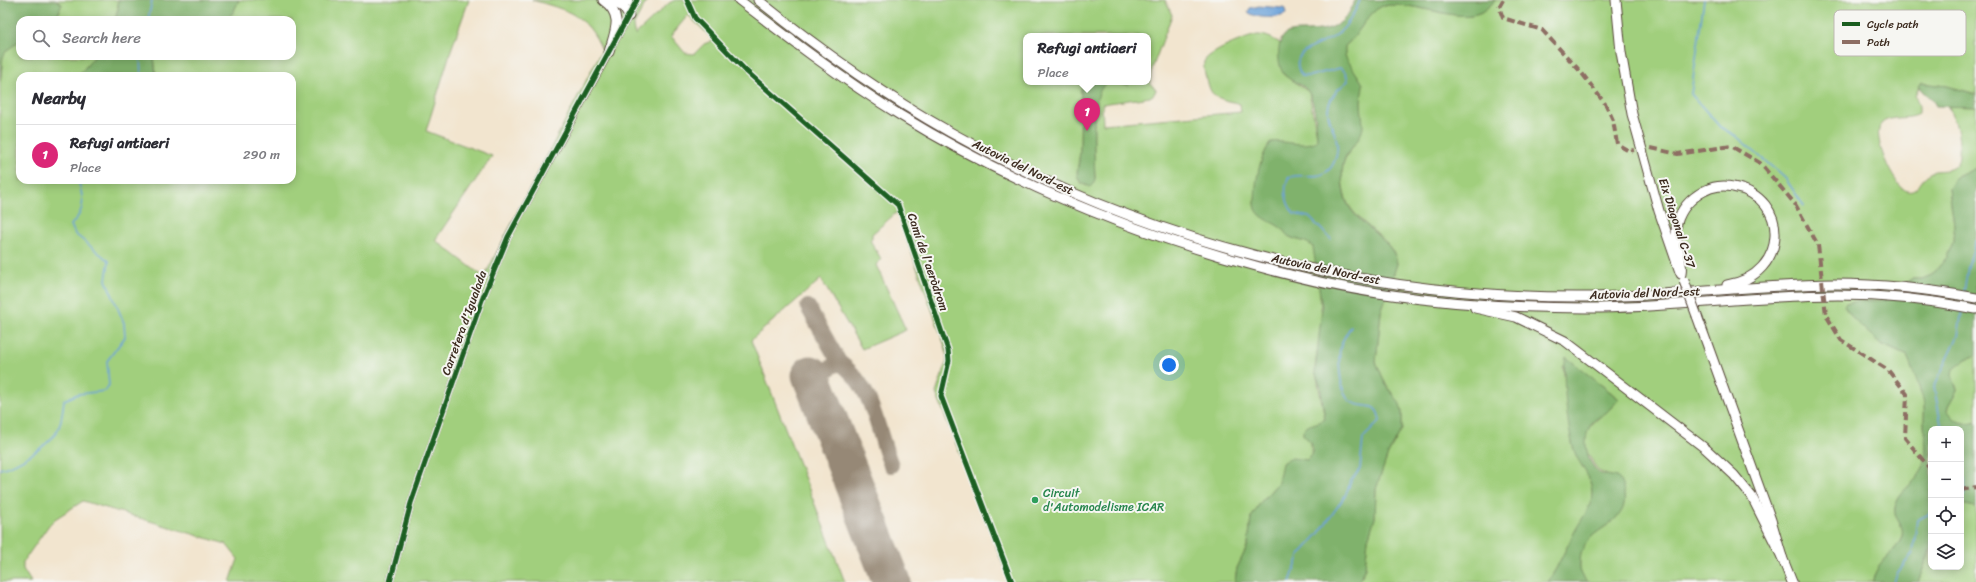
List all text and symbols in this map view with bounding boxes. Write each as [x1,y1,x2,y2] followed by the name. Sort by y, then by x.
[1834,10,1966,56] legend
[1867,15,1919,34] text: Cycle path
[16,16,296,60] search box
[62,25,141,51] text: Search here
[30,27,52,49] icon: search
[1023,33,1151,85] popup
[1867,33,1890,52] text: Path
[1037,35,1137,61] text: Refugi antiaeri
[1037,61,1069,84] text: Place
[32,83,86,113] text: Nearby
[1074,98,1100,131] pin: 1
[70,130,169,156] text: Refugi antiaeri
[968,132,1078,201] street label: Autovia del Nord-est
[42,143,48,166] text: 1
[243,143,280,166] text: 290 m
[70,156,101,179] text: Place
[1652,175,1702,272] street label: Eix Diagonal C-37
[901,210,955,314] street label: Camí de l'aeròdrom
[1269,247,1382,291] street label: Autovia del Nord-est
[435,267,493,378] street label: Carretera d'Igualada
[1588,280,1701,306] street label: Autovia del Nord-est
[1159,355,1179,375] your location
[1928,426,1964,570] map controls
[1928,426,1964,462] button: +
[1928,462,1964,498] button: −
[1043,482,1164,518] place label: Circuit d'Automodelisme ICAR
[1030,495,1040,505] marker: Circuit d'Automodelisme ICAR
[1928,498,1964,534] button: locate
[1928,534,1964,570] button: layers

